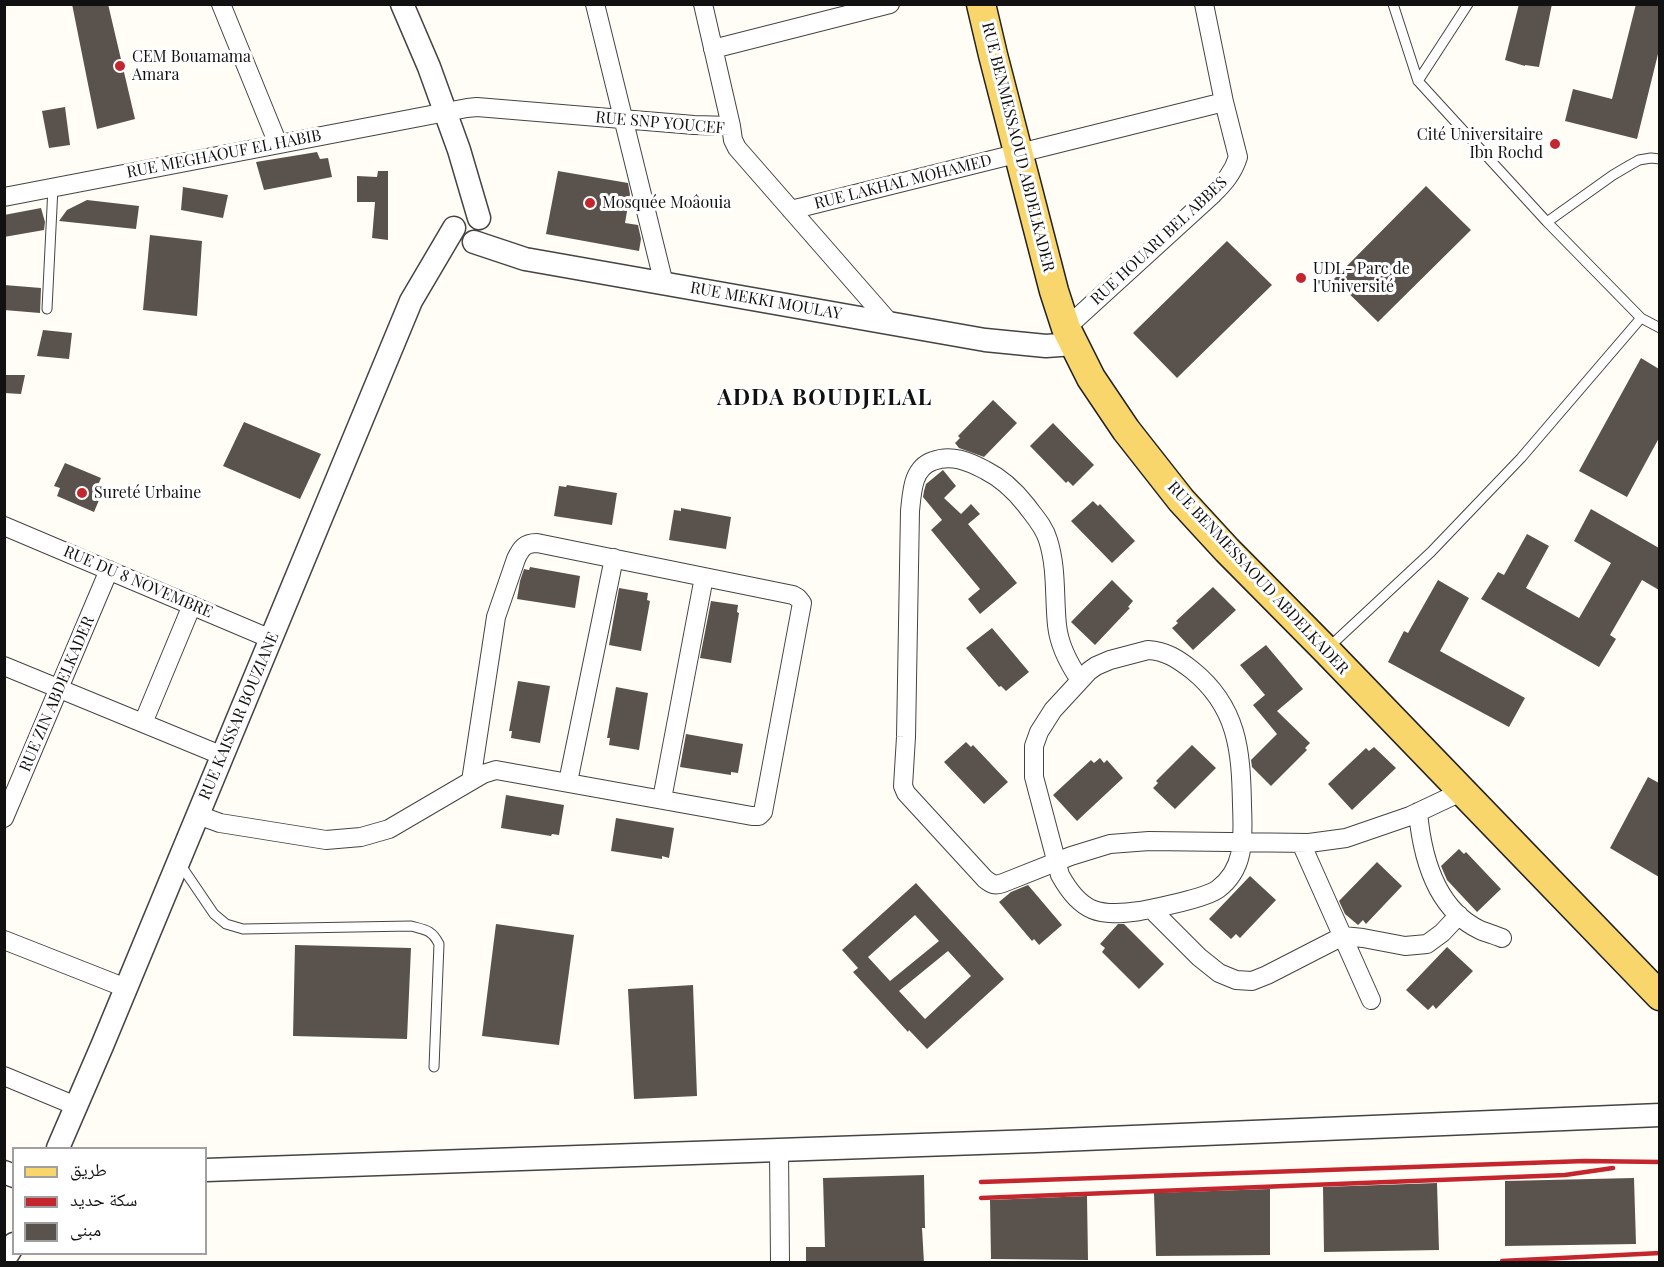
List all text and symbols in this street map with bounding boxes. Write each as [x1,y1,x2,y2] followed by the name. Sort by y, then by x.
[978,20,1058,274] street label: RUE BENMESSAOUD ABDELKADER
[132,47,251,85] place label: CEM Bouamama Amara
[113,59,127,73] marker: CEM Bouamama Amara
[595,108,725,138] street label: RUE SNP YOUCEF
[1417,125,1543,163] place label: Cité Universitaire Ibn Rochd
[125,126,323,182] street label: RUE MEGHAOUF EL HABIB
[1548,137,1562,151] marker: Cité Universitaire Ibn Rochd
[812,151,994,213] street label: RUE LAKHAL MOHAMED
[1087,173,1231,309] street label: RUE HOUARI BEL ABBES
[602,193,731,213] place label: Mosquée Moâouia
[583,196,597,210] marker: Mosquée Moâouia
[1313,259,1410,297] place label: UDL- Parc de l'Université
[1294,271,1308,285] marker: UDL- Parc de l'Université
[689,278,843,324] street label: RUE MEKKI MOULAY
[717,385,933,411] district label: ADDA BOUDJELAL
[1163,478,1353,678] street label: RUE BENMESSAOUD ABDELKADER
[94,483,201,503] place label: Sureté Urbaine
[75,486,89,500] marker: Sureté Urbaine
[61,542,215,622] street label: RUE DU 8 NOVEMBRE
[16,613,98,775] street label: RUE ZIN ABDELKADER
[195,629,283,803] street label: RUE KAISSAR BOUZIANE
[12,1147,207,1255] legend
[70,1157,107,1181] text: طريق
[70,1187,137,1211] text: سكة حديد
[70,1217,101,1241] text: مبنى

